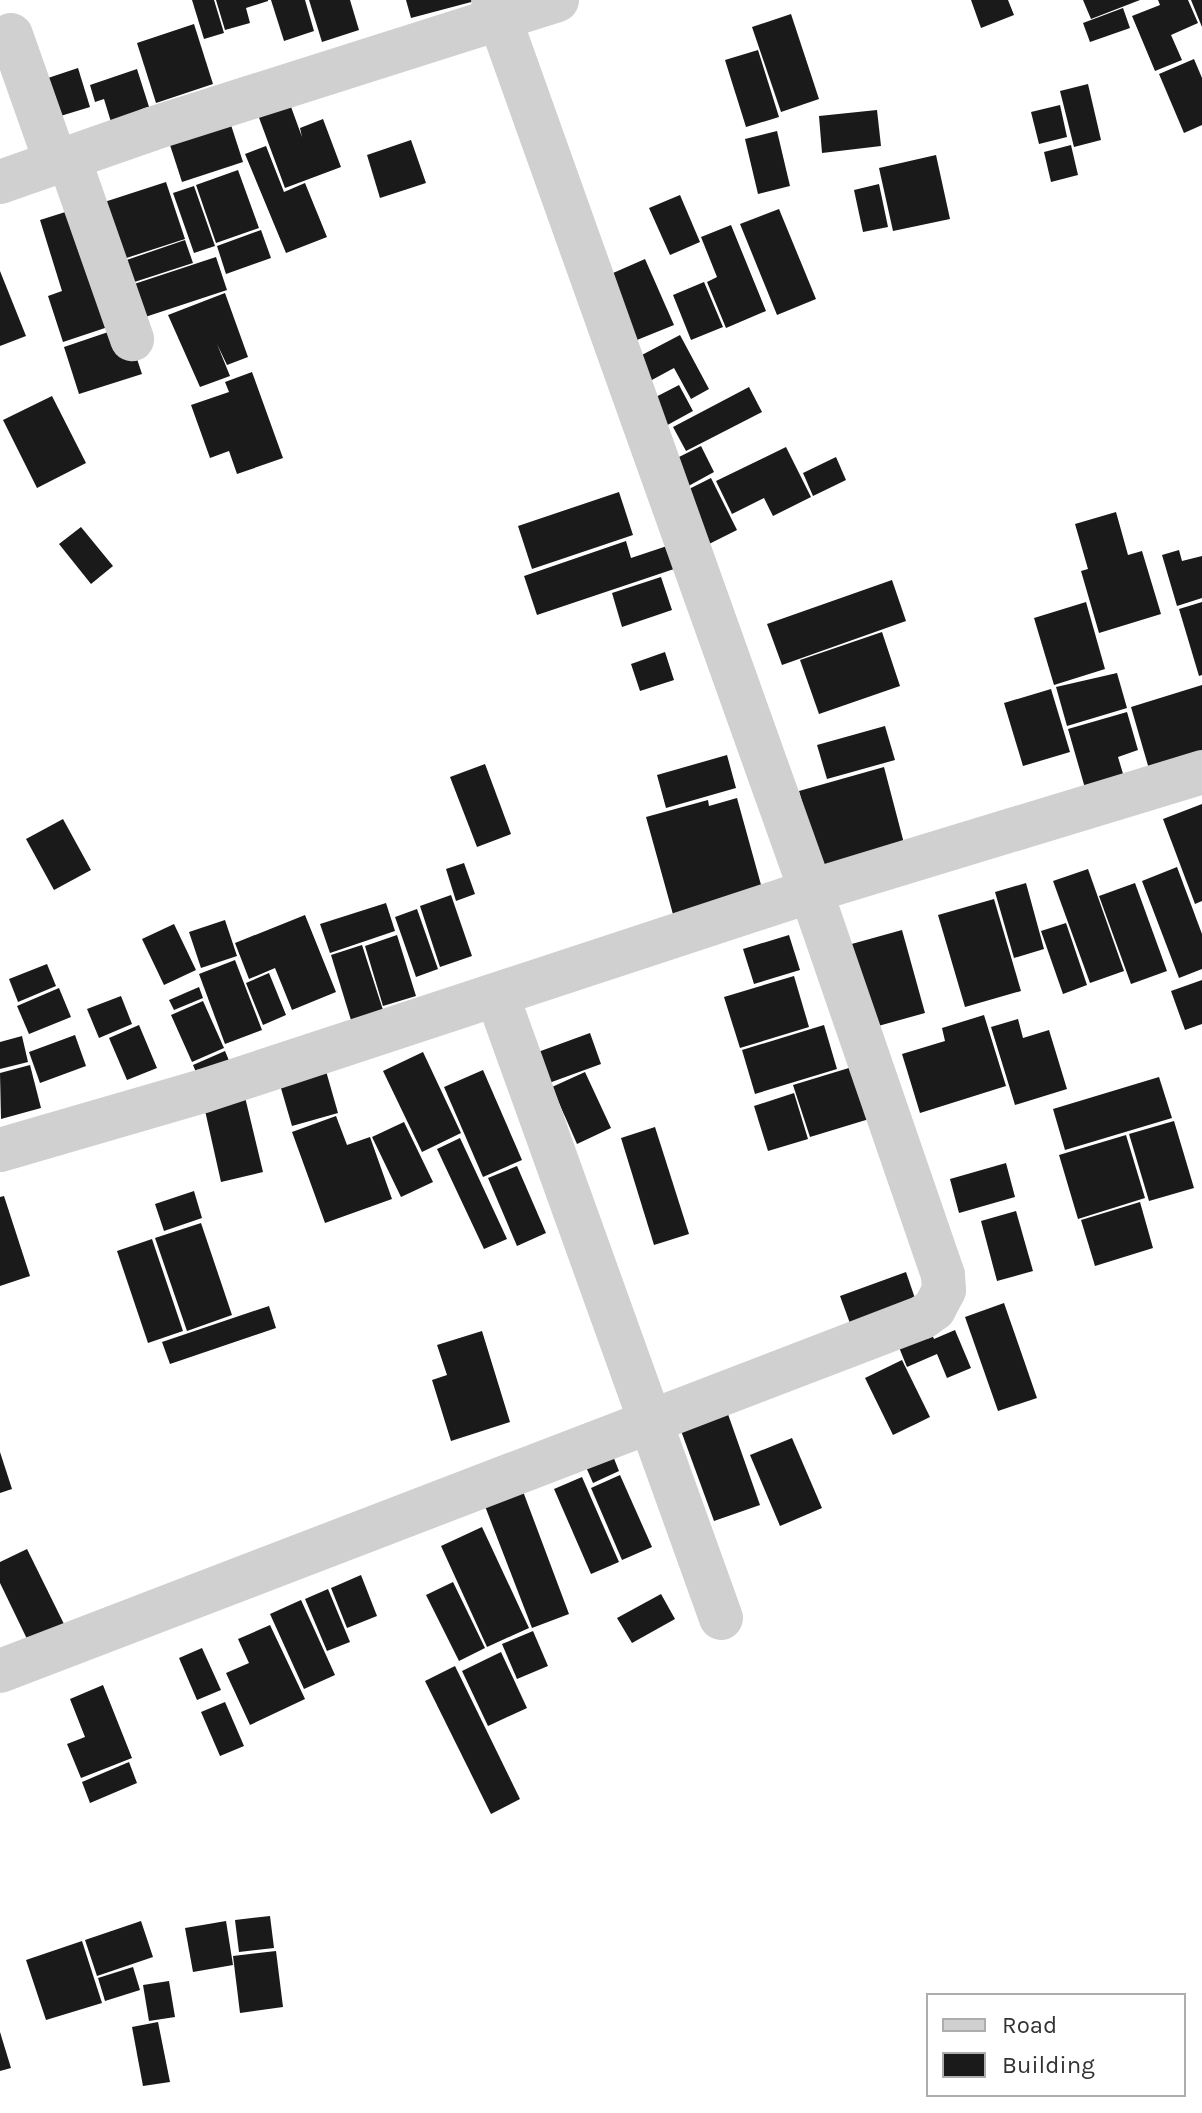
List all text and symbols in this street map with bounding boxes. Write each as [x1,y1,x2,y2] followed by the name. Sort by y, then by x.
[926,1993,1186,2097] legend
[1002,2011,1057,2039] text: Road
[1002,2051,1095,2079] text: Building

